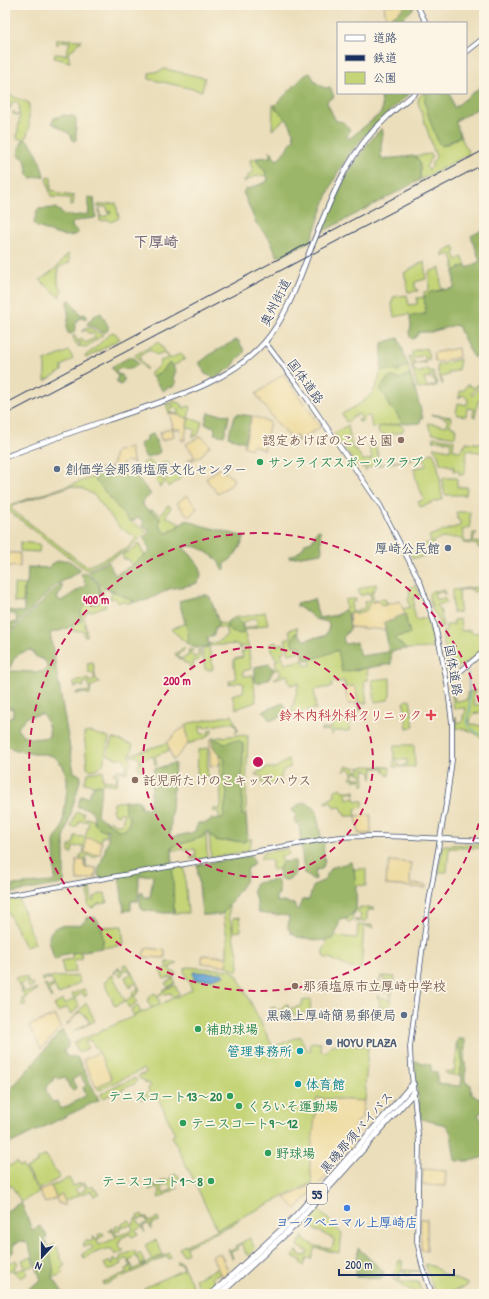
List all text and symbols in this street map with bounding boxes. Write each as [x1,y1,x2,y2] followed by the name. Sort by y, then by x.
[337,22,467,94] legend
[373,29,397,46] text: 道路
[373,49,397,66] text: 鉄道
[373,69,397,86] text: 公園
[133,231,179,252] district label: 下厚崎
[255,275,295,329] street label: 奥州街道
[283,355,329,407] street label: 国体道路
[263,431,393,449] place label: 認定あけぼのこども園
[396,435,406,445] marker: 認定あけぼのこども園
[268,453,423,471] place label: サンライズスポーツクラブ
[255,457,265,467] marker: サンライズスポーツクラブ
[65,460,247,478] place label: 創価学会那須塩原文化センター
[52,464,62,474] marker: 創価学会那須塩原文化センター
[375,539,440,557] place label: 厚崎公民館
[443,543,453,553] marker: 厚崎公民館
[83,591,109,608] text: 400 m
[441,643,467,697] street label: 国体道路
[163,672,191,689] text: 200 m
[279,706,422,724] place label: 鈴木内科外科クリニック
[425,709,437,721] marker: 鈴木内科外科クリニック
[251,755,265,769] centre of rings
[143,771,311,789] place label: 託児所たけのこキッズハウス
[130,775,140,785] marker: 託児所たけのこキッズハウス
[303,977,446,995] place label: 那須塩原市立厚崎中学校
[290,981,300,991] marker: 那須塩原市立厚崎中学校
[266,1006,396,1024] place label: 黒磯上厚崎簡易郵便局
[399,1010,409,1020] marker: 黒磯上厚崎簡易郵便局
[206,1020,258,1038] place label: 補助球場
[193,1024,203,1034] marker: 補助球場
[337,1033,397,1051] place label: HOYU PLAZA
[324,1037,334,1047] marker: HOYU PLAZA
[227,1042,292,1060] place label: 管理事務所
[295,1046,305,1056] marker: 管理事務所
[306,1075,345,1093] place label: 体育館
[293,1079,303,1089] marker: 体育館
[108,1087,222,1105] place label: テニスコート13～20
[315,1087,397,1177] street label: 黒磯那須バイパス
[225,1091,235,1101] marker: テニスコート13～20
[247,1097,338,1115] place label: くろいそ運動場
[234,1101,244,1111] marker: くろいそ運動場
[191,1114,299,1132] place label: テニスコート9～12
[178,1118,188,1128] marker: テニスコート9～12
[276,1144,315,1162] place label: 野球場
[263,1148,273,1158] marker: 野球場
[101,1172,203,1190] place label: テニスコート1～8
[206,1176,216,1186] marker: テニスコート1～8
[307,1184,327,1204] road number: 55
[342,1203,352,1213] marker: ヨークベニマル上厚崎店
[276,1213,418,1231] place label: ヨークベニマル上厚崎店
[22,1237,62,1277] north arrow
[339,1251,454,1277] scale bar
[345,1256,372,1273] text: 200 m
[33,1259,44,1274] text: N

